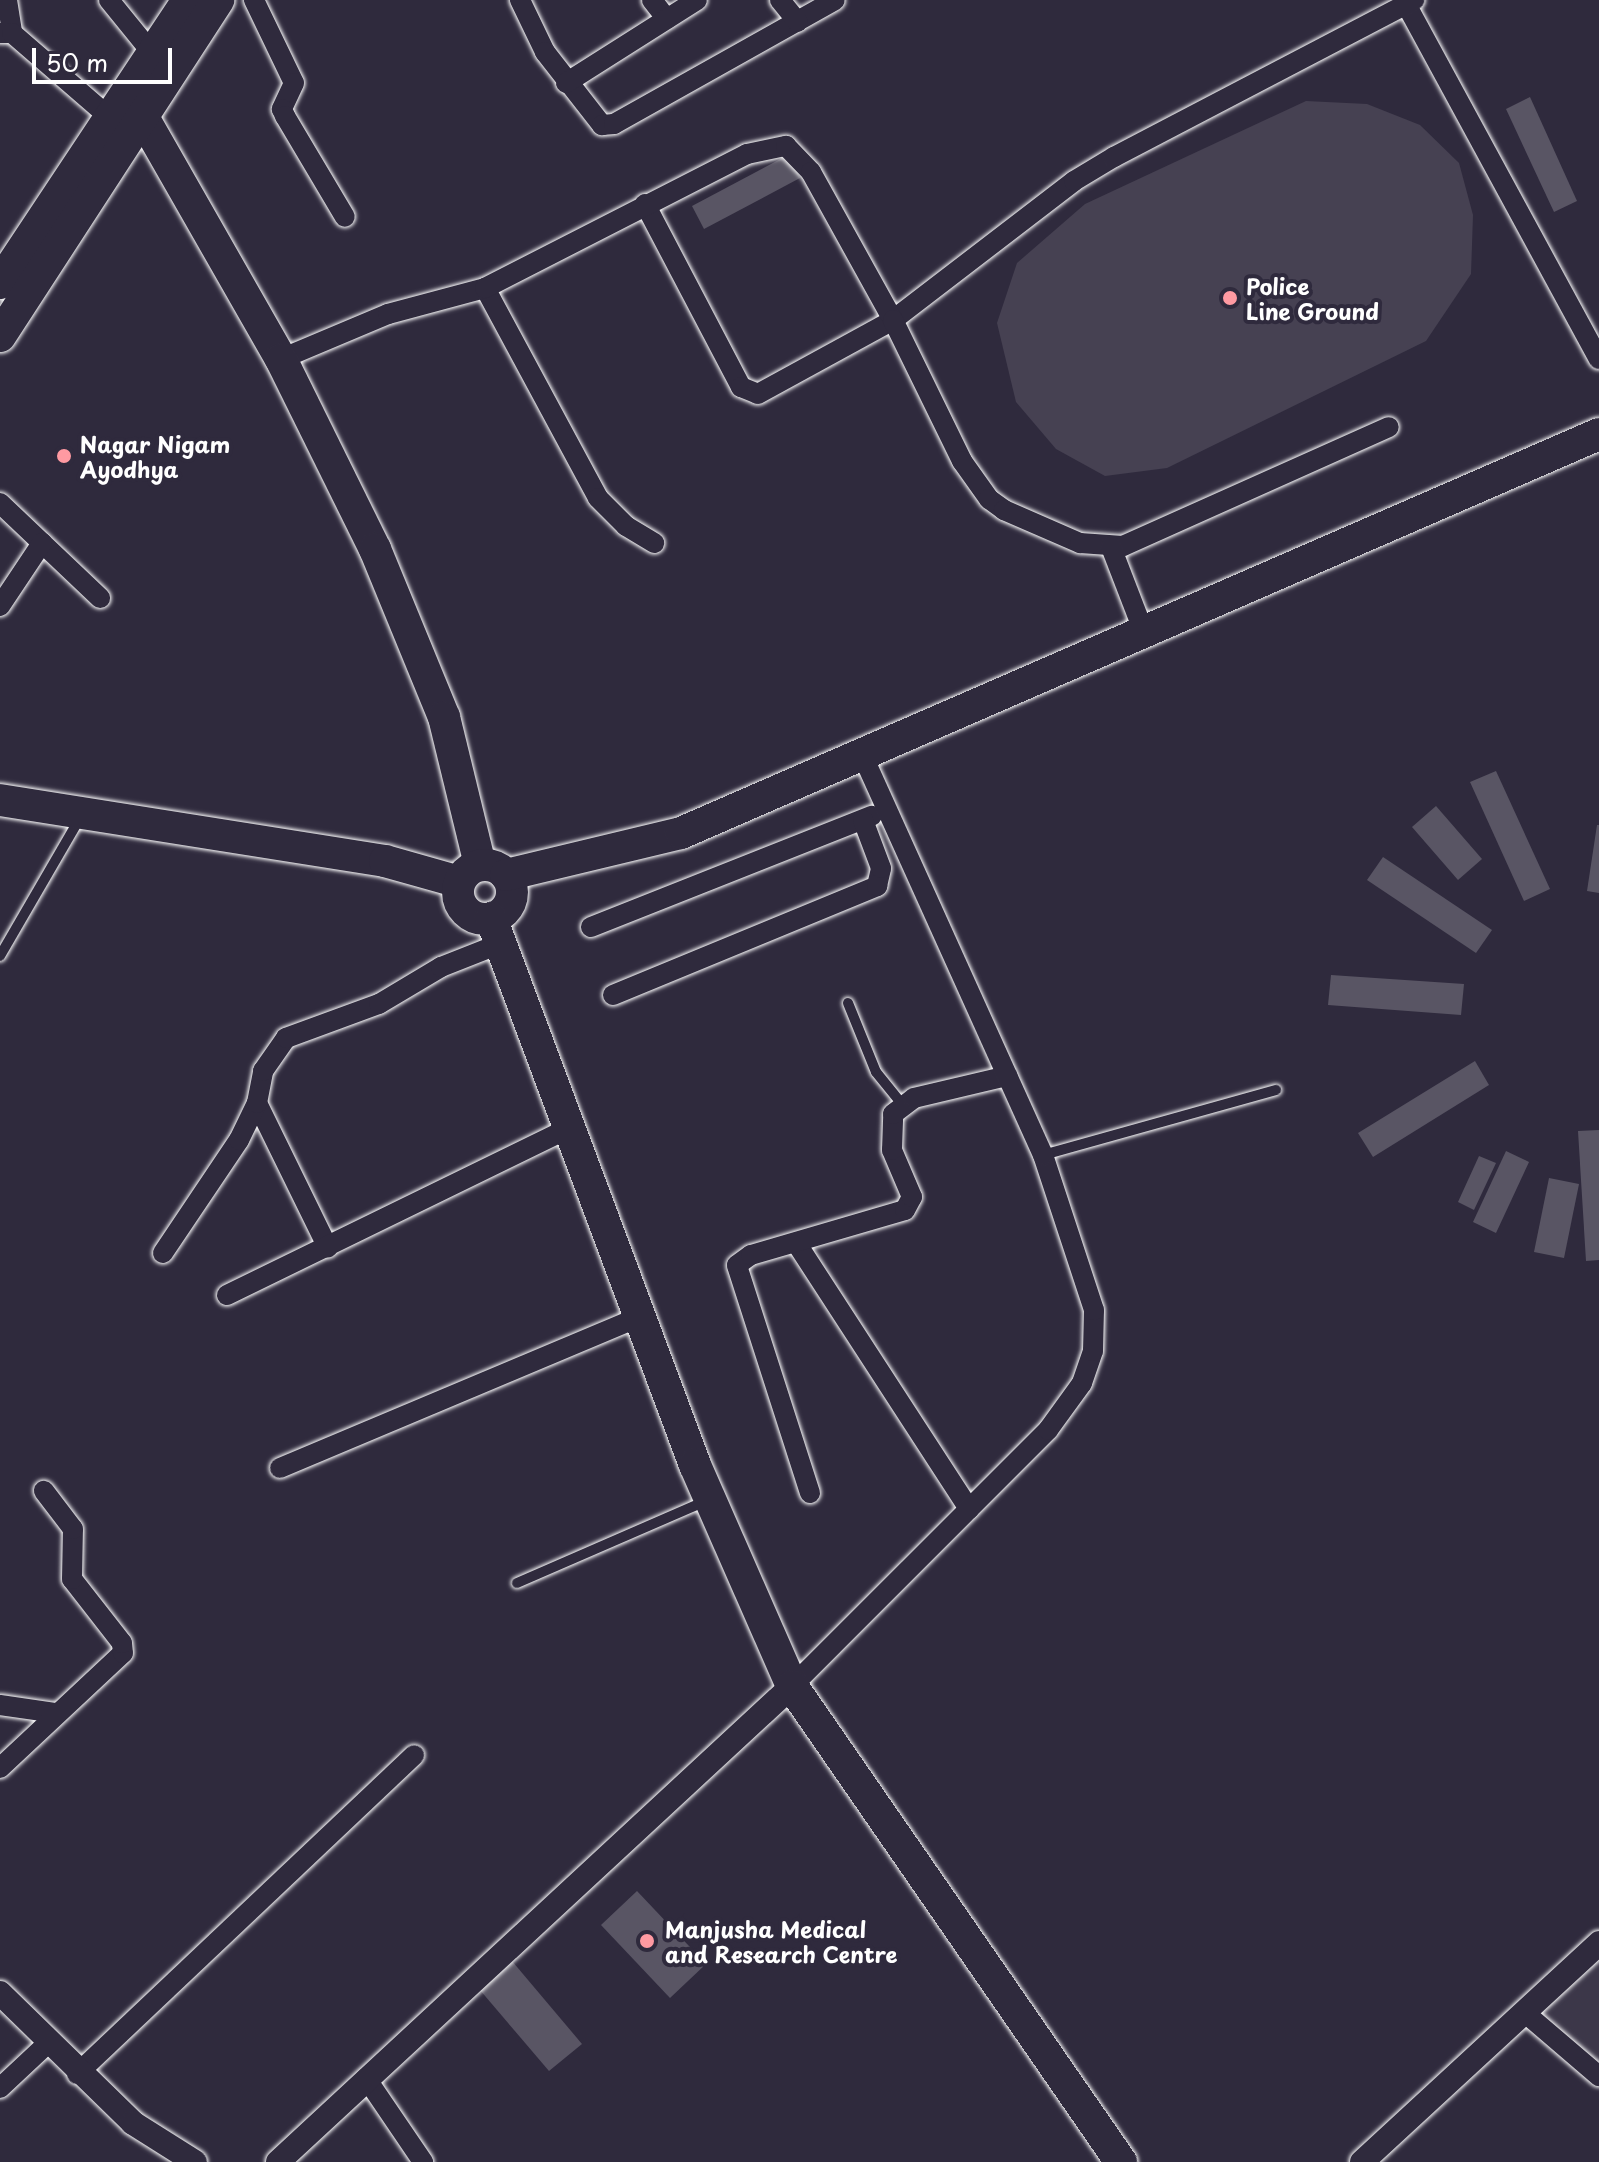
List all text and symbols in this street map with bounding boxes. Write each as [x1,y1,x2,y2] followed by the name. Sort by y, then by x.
[36,32,176,82] scale bar
[46,44,108,80] text: 50 m
[1246,272,1380,324] place label: Police Line Ground
[1221,289,1239,307] marker: Police Line Ground
[80,430,231,482] place label: Nagar Nigam Ayodhya
[55,447,73,465] marker: Nagar Nigam Ayodhya
[665,1915,899,1966] place label: Manjusha Medical and Research Centre
[636,1930,658,1952] marker: Manjusha Medical and Research Centre

